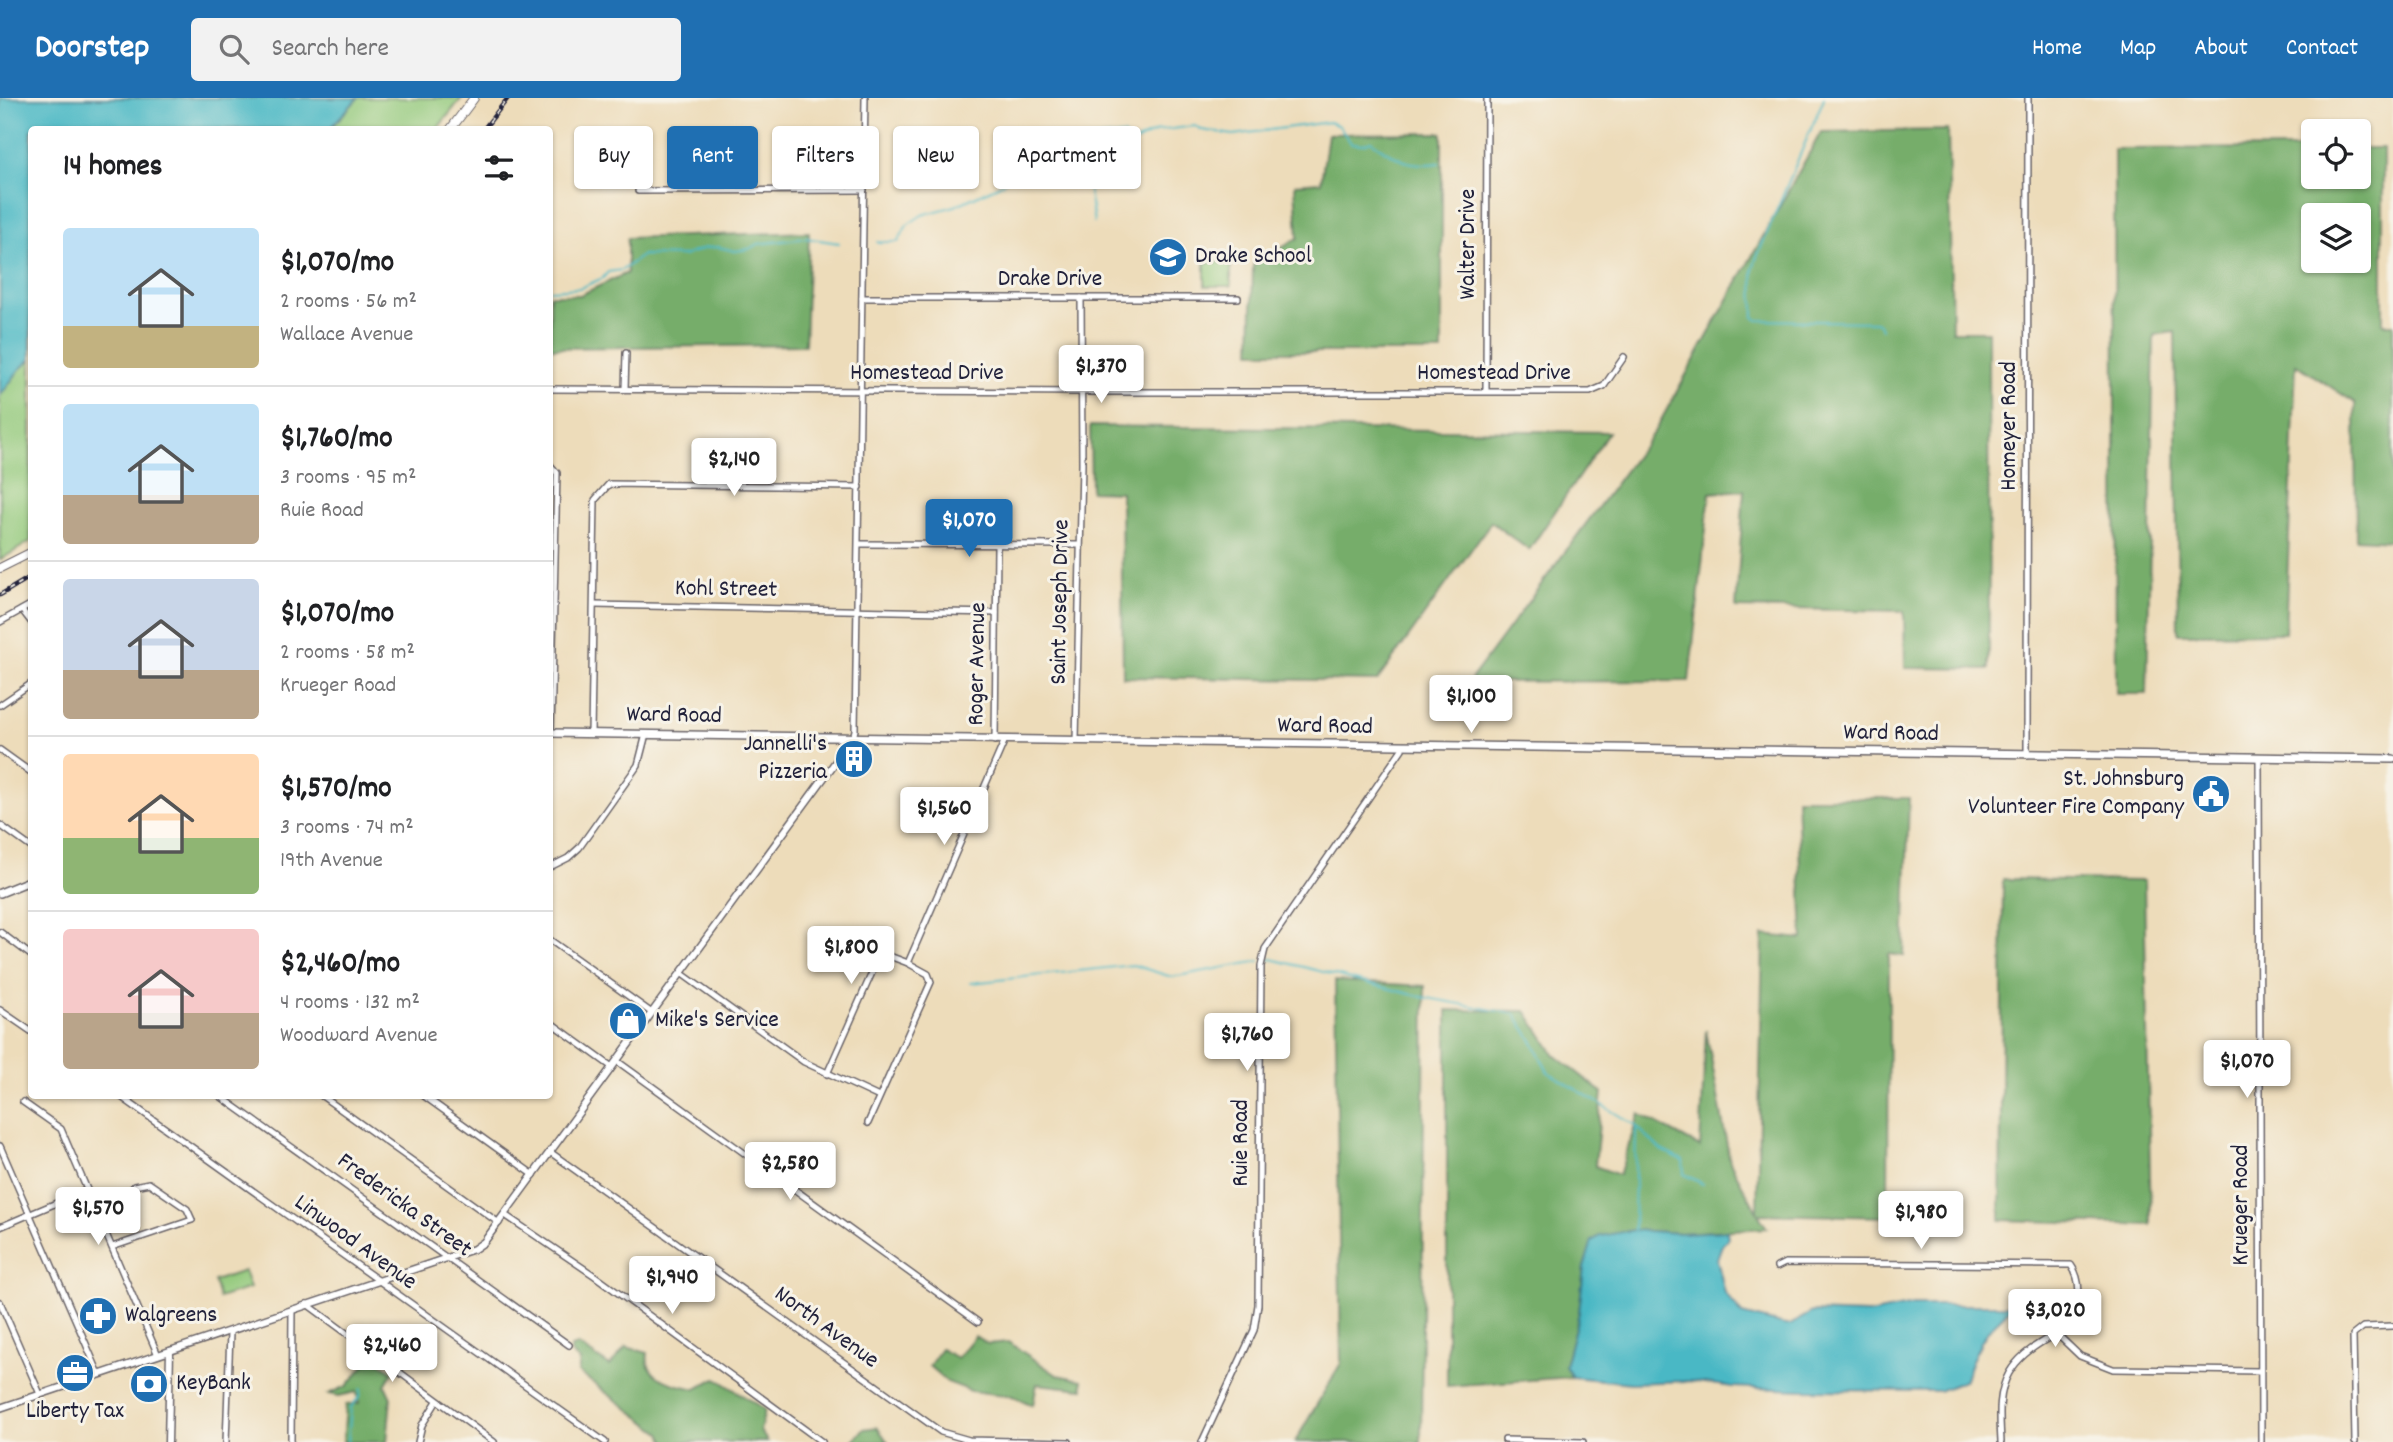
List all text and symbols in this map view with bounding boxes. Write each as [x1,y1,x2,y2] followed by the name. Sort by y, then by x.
[191,18,681,81] search box
[35,26,149,73] text: Doorstep
[215,30,253,68] icon: search
[271,31,389,68] text: Search here
[2032,32,2082,66] text: Home
[2120,32,2156,66] text: Map
[2194,32,2248,66] text: About
[2286,32,2358,66] text: Contact
[2301,119,2371,273] map controls
[2301,119,2371,189] button: locate
[574,126,653,189] chip: Buy
[667,126,758,189] chip: Rent
[772,126,879,189] chip: Filters
[893,126,979,189] chip: New
[993,126,1141,189] chip: Apartment
[63,147,162,190] text: 14 homes
[480,149,518,187] icon: filters
[1452,189,1486,299] street label: Walter Drive
[2301,203,2371,273] button: layers
[1147,236,1189,278] school or university icon: Drake School
[1195,240,1312,274] place label: Drake School
[280,243,394,286] text: $1,070/mo
[119,256,203,340] icon: home
[998,263,1102,297] street label: Drake Drive
[280,286,417,319] text: 2 rooms · 56 m²
[280,319,413,352] text: Wallace Avenue
[1044,345,1158,405] pin: $1,370
[1075,351,1127,384] text: $1,370
[850,357,1004,391] street label: Homestead Drive
[1417,357,1571,391] street label: Homestead Drive
[1993,361,2027,491] street label: Homeyer Road
[280,419,393,462] text: $1,760/mo
[119,432,203,516] icon: home
[677,438,791,498] pin: $2,140
[707,444,761,477] text: $2,140
[280,462,416,495] text: 3 rooms · 95 m²
[280,495,364,528] text: Ruie Road
[912,500,1026,559] pin: $1,070
[942,505,996,538] text: $1,070
[1043,519,1079,685] street label: Saint Joseph Drive
[675,572,778,608] street label: Kohl Street
[280,594,394,637] text: $1,070/mo
[960,602,996,726] street label: Roger Avenue
[119,607,203,691] icon: home
[280,637,415,670] text: 2 rooms · 58 m²
[280,670,396,703] text: Krueger Road
[1414,676,1528,735] pin: $1,100
[1445,681,1497,714] text: $1,100
[626,698,722,734] street label: Ward Road
[1277,709,1373,745] street label: Ward Road
[1843,716,1939,752] street label: Ward Road
[744,728,828,790] place label: Jannelli's Pizzeria
[833,738,875,780] building icon: Jannelli's Pizzeria
[1968,763,2185,825] place label: St. Johnsburg Volunteer Fire Company
[280,769,392,812] text: $1,570/mo
[2190,773,2232,815] public building icon: St. Johnsburg Volunteer Fire Company
[119,782,203,866] icon: home
[887,788,1001,847] pin: $1,560
[916,793,972,826] text: $1,560
[280,812,414,845] text: 3 rooms · 74 m²
[280,845,383,878] text: 19th Avenue
[794,926,908,986] pin: $1,800
[823,932,879,965] text: $1,800
[280,944,400,987] text: $2,460/mo
[119,957,203,1041] icon: home
[280,987,420,1020] text: 4 rooms · 132 m²
[607,1000,649,1042] shop icon: Mike's Service
[655,1004,779,1038] place label: Mike's Service
[1190,1014,1304,1073] pin: $1,760
[1220,1019,1274,1052] text: $1,760
[280,1020,438,1053] text: Woodward Avenue
[2190,1040,2304,1100] pin: $1,070
[2220,1046,2274,1079] text: $1,070
[1225,1099,1259,1187] street label: Ruie Road
[733,1142,847,1202] pin: $2,580
[2225,1144,2259,1266] street label: Krueger Road
[329,1145,479,1267] street label: Fredericka Street
[761,1148,819,1181] text: $2,580
[287,1187,423,1299] street label: Linwood Avenue
[41,1188,155,1247] pin: $1,570
[1864,1192,1978,1251] pin: $1,980
[71,1193,125,1226] text: $1,570
[1894,1197,1948,1230] text: $1,980
[615,1256,729,1316] pin: $1,940
[645,1262,699,1295] text: $1,940
[766,1278,886,1378] street label: North Avenue
[1998,1290,2112,1349] pin: $3,020
[77,1295,119,1337] pharmacy icon: Walgreens
[2024,1295,2086,1328] text: $3,020
[125,1299,217,1333] place label: Walgreens
[335,1324,449,1384] pin: $2,460
[362,1330,422,1363] text: $2,460
[54,1352,96,1394] office icon: Liberty Tax
[128,1363,170,1405] bank icon: KeyBank
[176,1367,251,1401] place label: KeyBank
[26,1395,124,1429] place label: Liberty Tax

